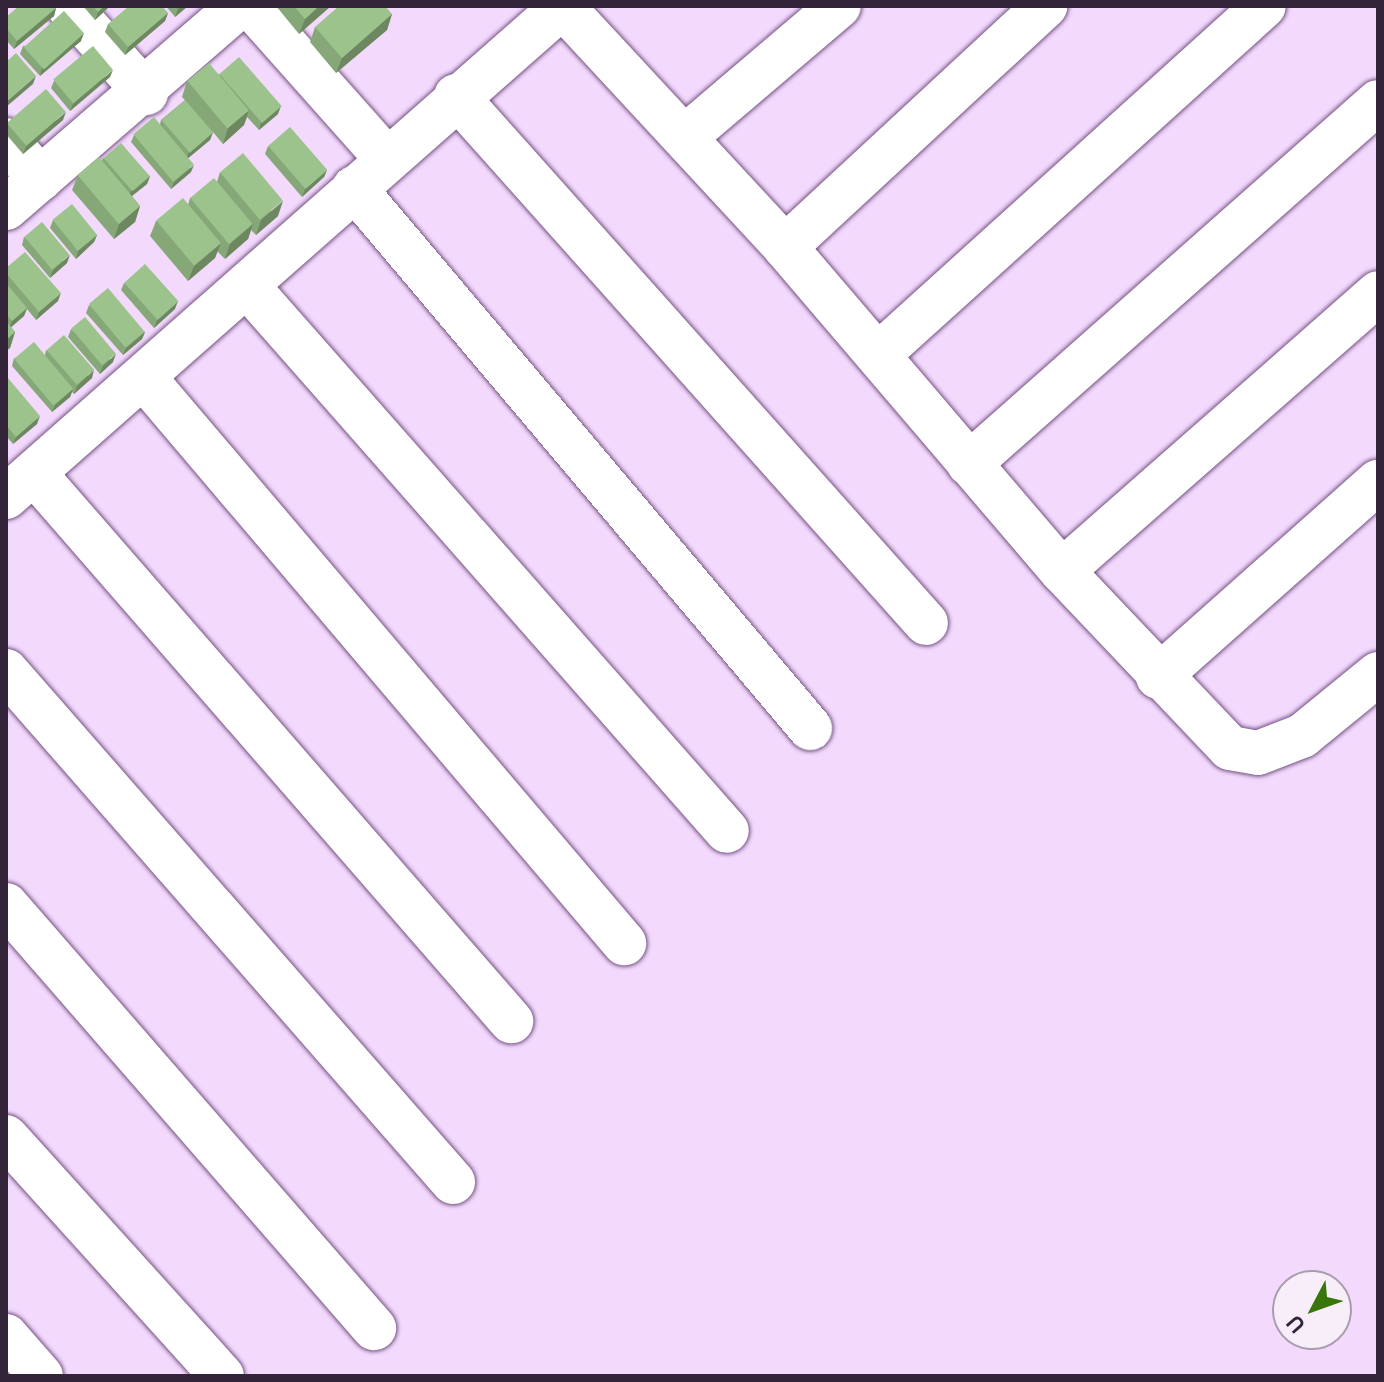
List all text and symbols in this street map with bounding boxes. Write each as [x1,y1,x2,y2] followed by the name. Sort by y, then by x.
[1272,1270,1352,1350] north arrow
[1280,1310,1311,1339] text: U

